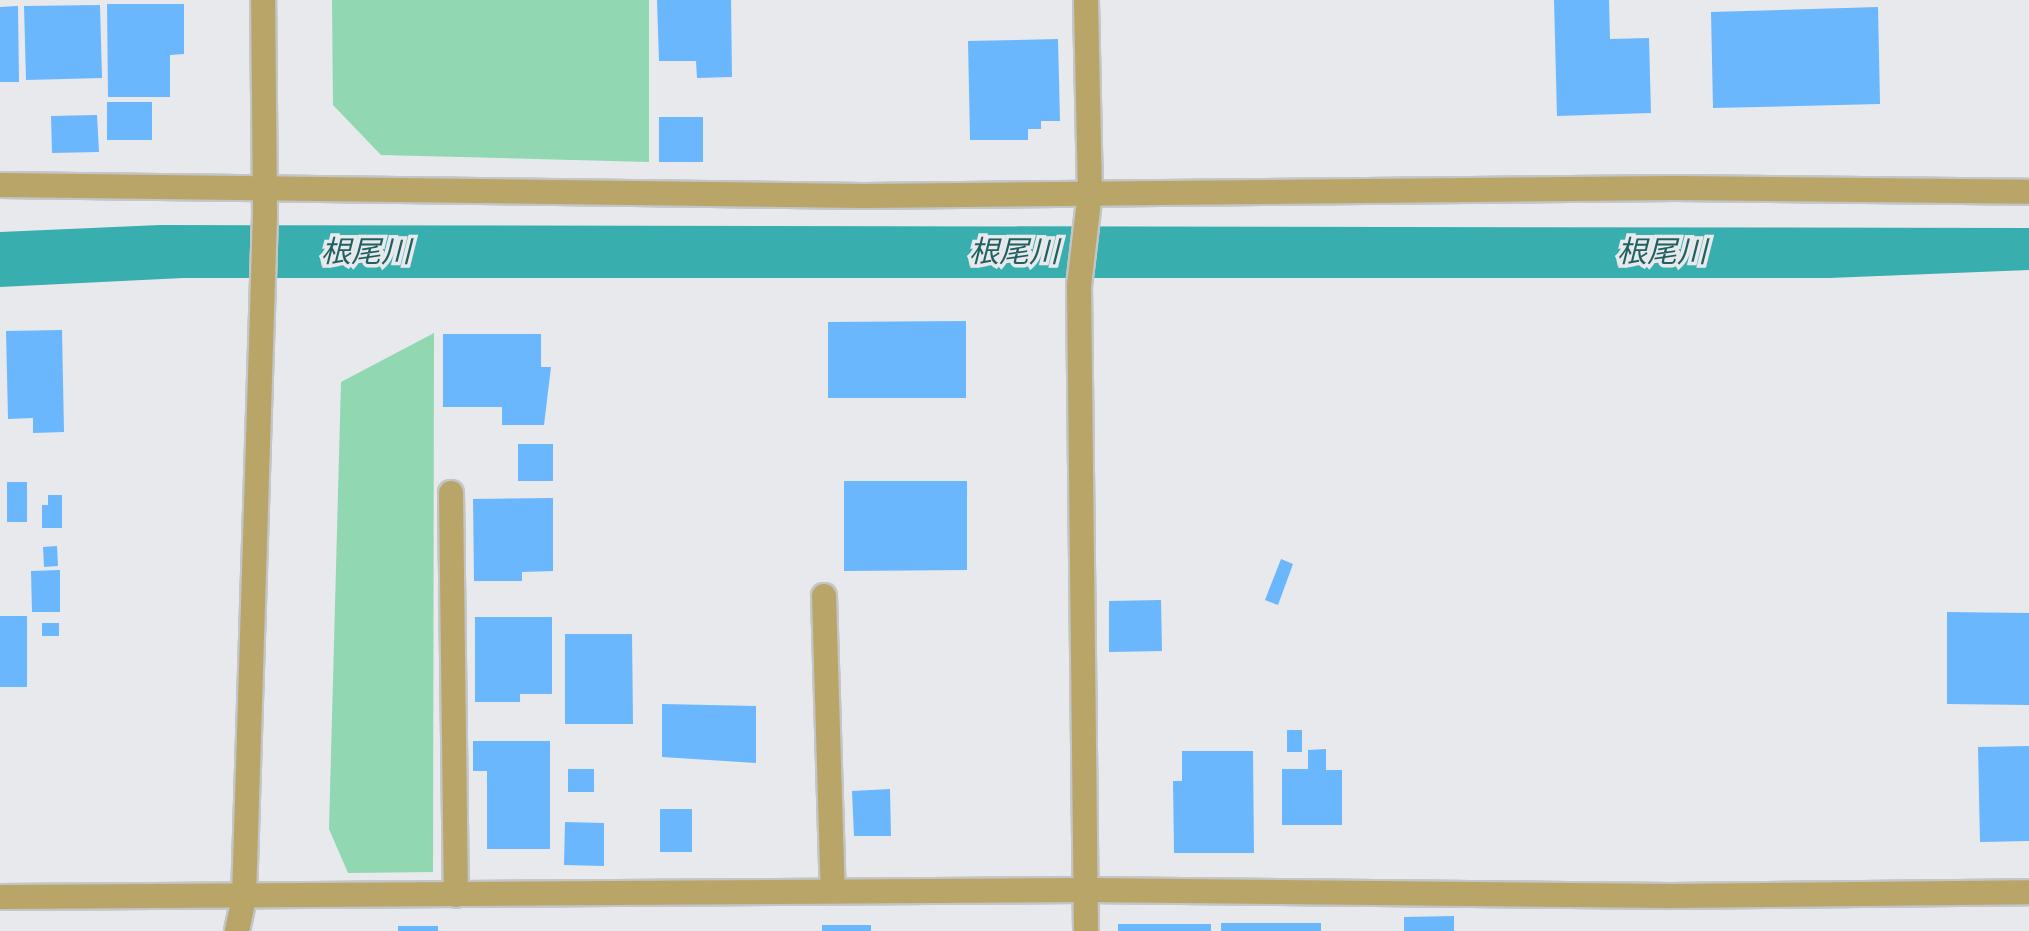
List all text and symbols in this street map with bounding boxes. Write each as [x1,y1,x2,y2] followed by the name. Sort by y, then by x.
[321,234,411,270] water label: 根尾川
[969,234,1059,270] water label: 根尾川
[1617,234,1707,270] water label: 根尾川

